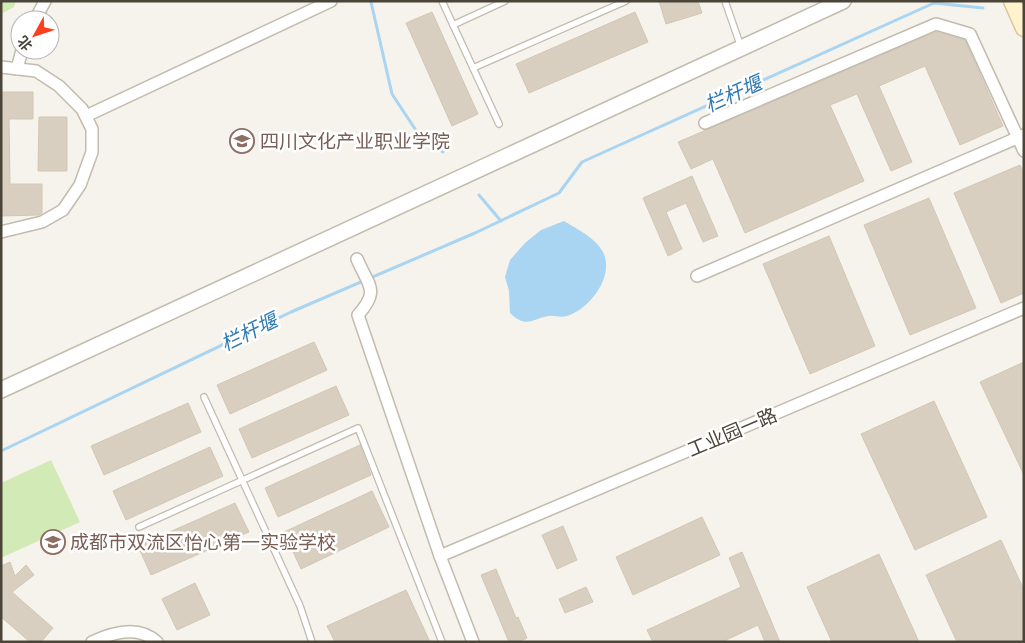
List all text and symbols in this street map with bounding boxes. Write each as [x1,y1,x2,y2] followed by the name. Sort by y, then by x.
[10,10,60,60] north arrow
[12,32,37,56] text: 北
[699,66,769,120] water label: 栏杆堰
[260,126,450,155] place label: 四川文化产业职业学院
[229,128,255,154] school or university icon: 四川文化产业职业学院
[215,303,285,359] water label: 栏杆堰
[682,400,781,463] street label: 工业园一路
[70,527,336,556] place label: 成都市双流区怡心第一实验学校
[40,529,66,555] school or university icon: 成都市双流区怡心第一实验学校

